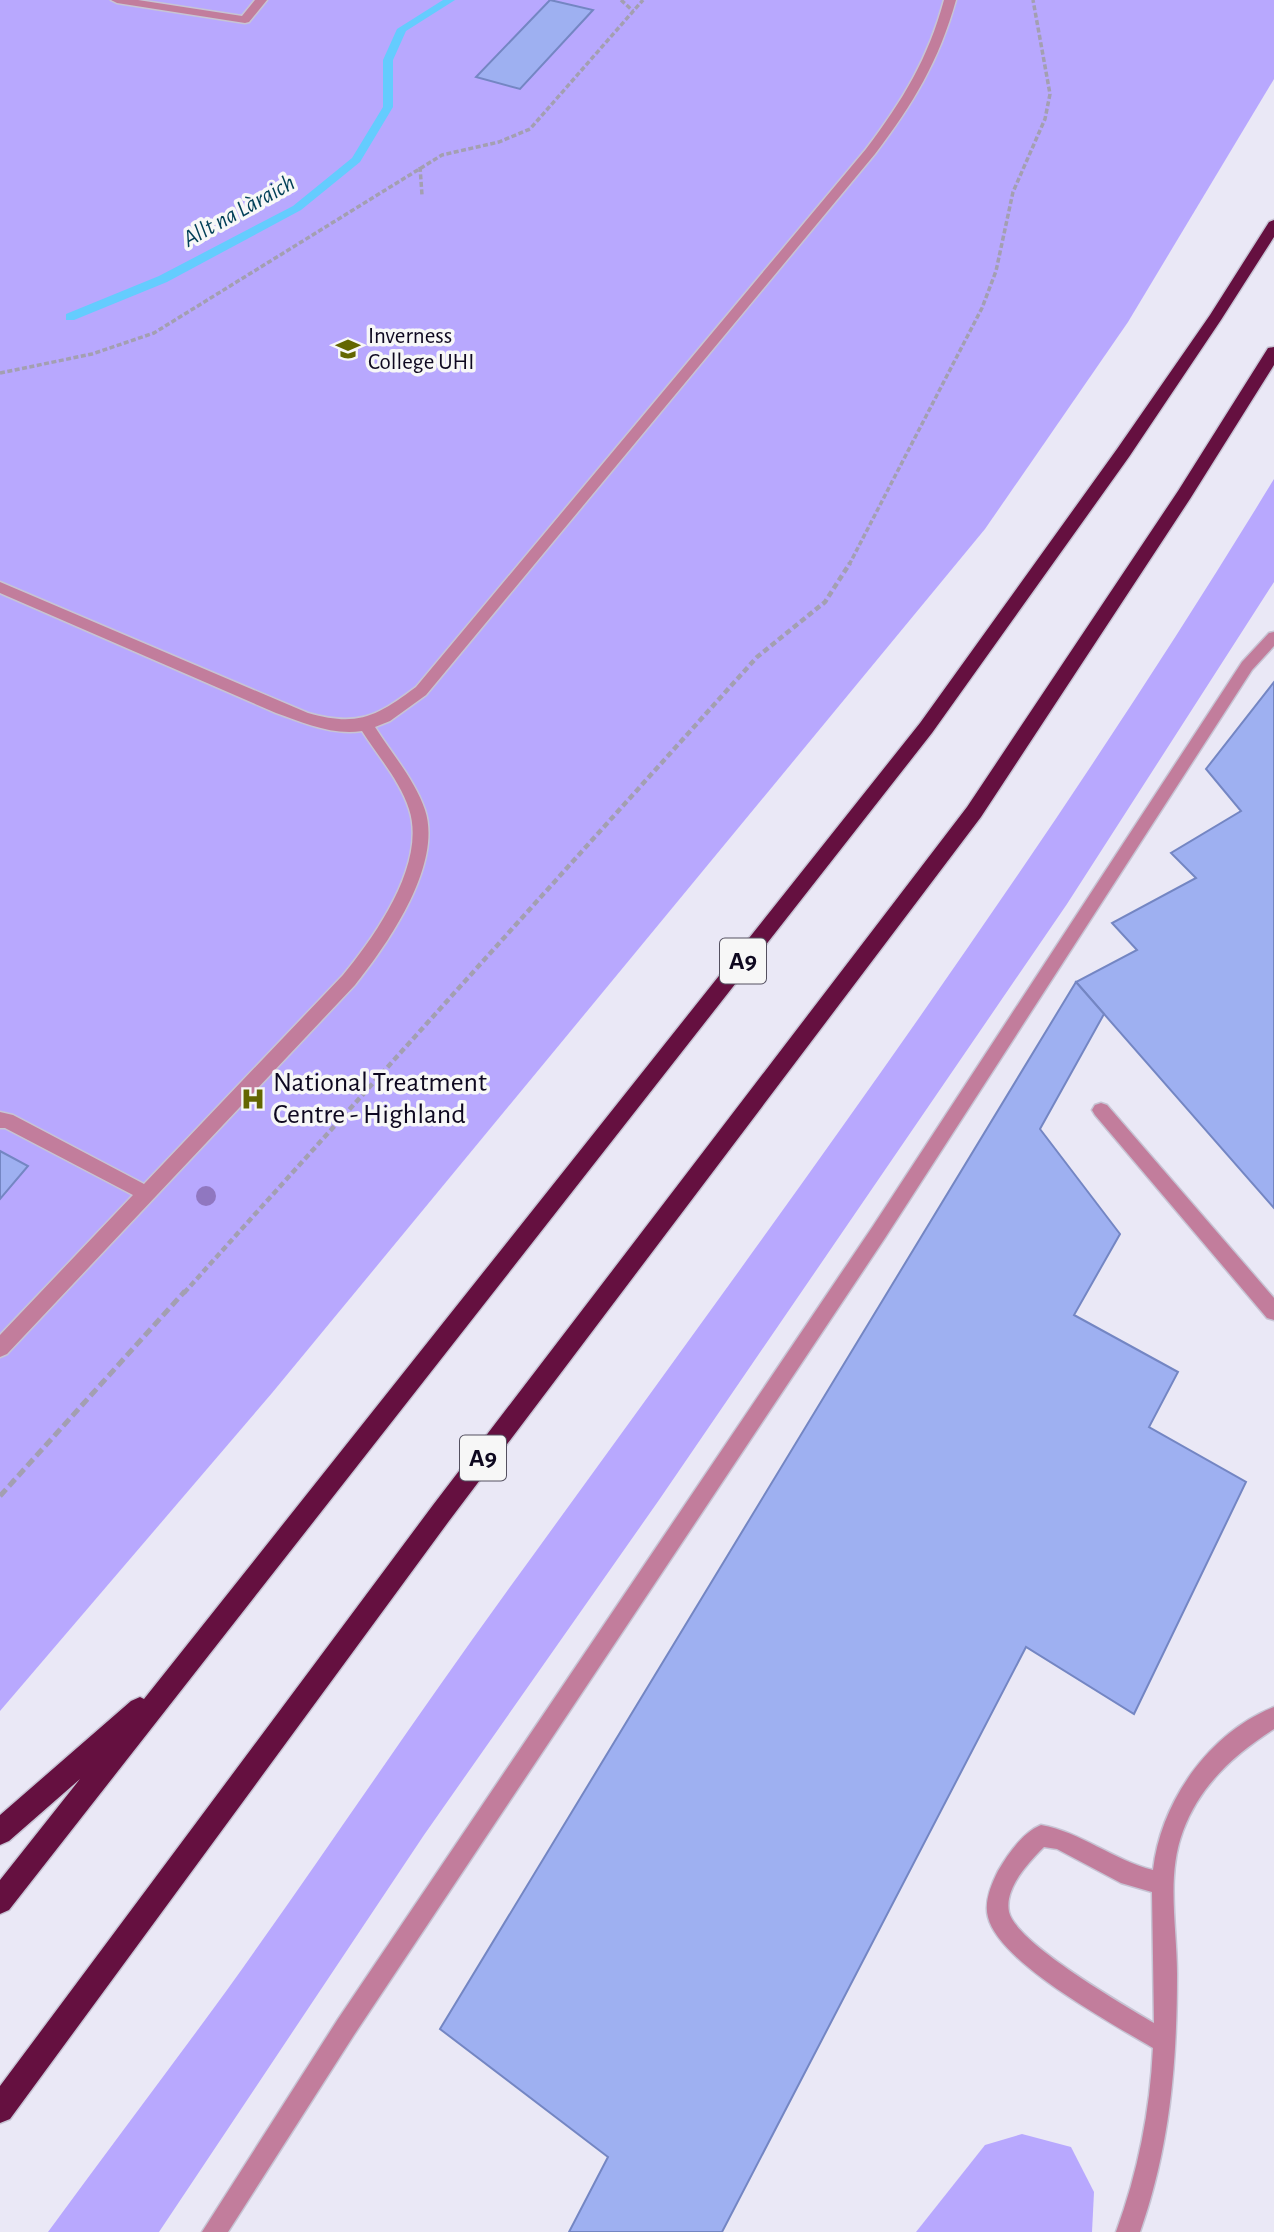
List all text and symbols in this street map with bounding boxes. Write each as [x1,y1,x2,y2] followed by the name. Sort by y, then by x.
[178,170,299,252] water label: Allt na Làraich
[368,325,474,374] place label: Inverness College UHI
[334,335,362,363] school or university icon: Inverness College UHI
[720,938,766,984] road number: A9
[273,1069,487,1129] place label: National Treatment Centre - Highland
[239,1085,267,1113] hospital icon: National Treatment Centre - Highland
[460,1436,506,1480] road number: A9

